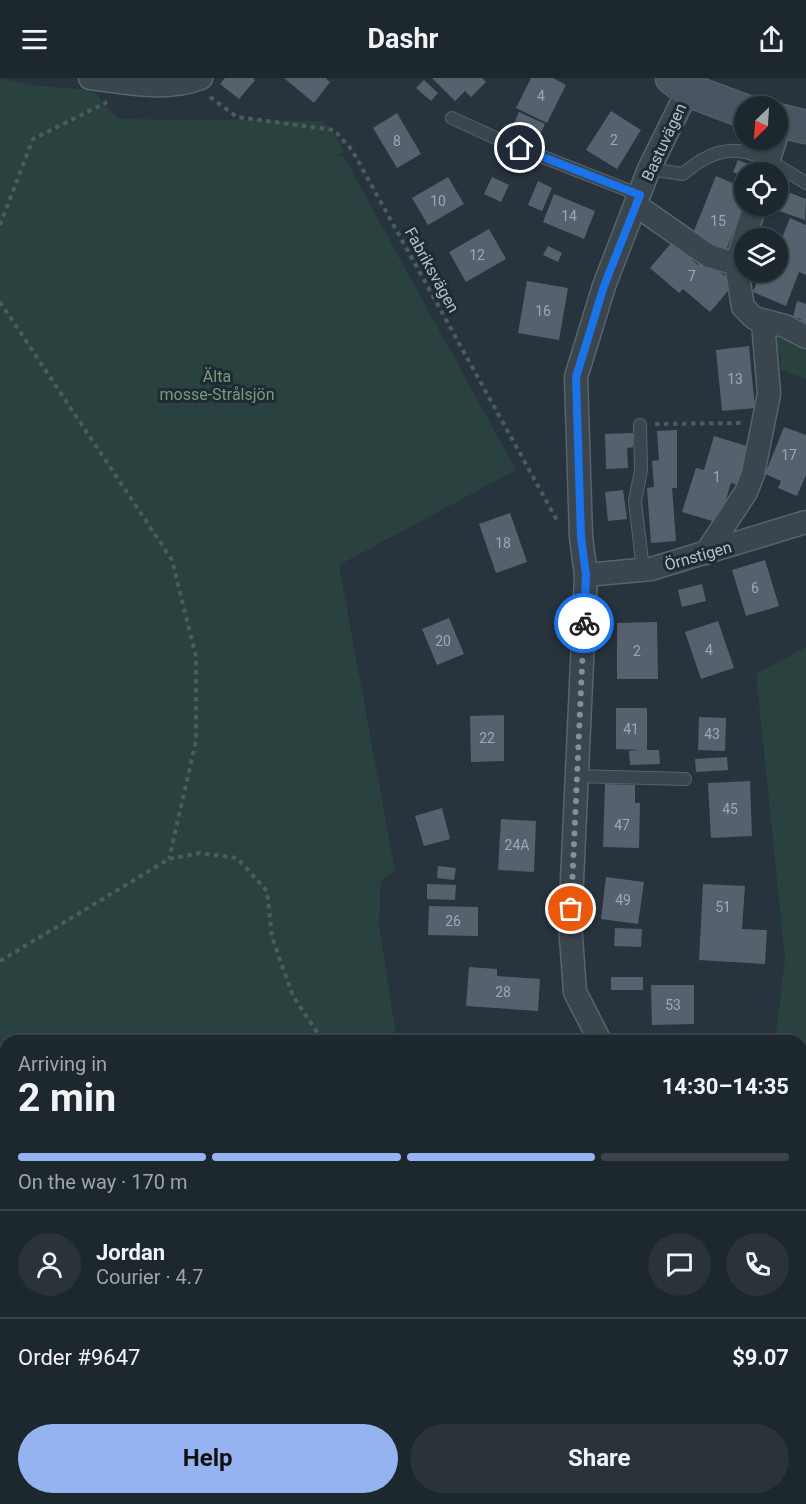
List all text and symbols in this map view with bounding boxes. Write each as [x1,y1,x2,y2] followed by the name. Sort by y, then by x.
[18,23,51,56] icon: menu
[368,23,438,55] text: Dashr
[755,23,788,56] icon: share
[537,88,545,104] house number: 4
[734,96,788,150] north arrow
[734,96,788,282] map controls
[638,100,690,184] street label: Bastuvägen
[494,122,545,173] pin
[503,131,536,164] icon: home
[610,132,618,148] house number: 2
[393,133,401,149] house number: 8
[734,162,788,216] button: locate
[430,193,446,209] house number: 10
[561,208,577,224] house number: 14
[710,213,726,229] house number: 15
[401,224,463,316] street label: Fabriksvägen
[734,228,788,282] button: layers
[469,247,485,263] house number: 12
[688,268,696,284] house number: 7
[535,303,551,319] house number: 16
[159,367,275,404] park label: Älta mosse-Strålsjön
[727,371,743,387] house number: 13
[781,447,797,463] house number: 17
[713,469,721,485] house number: 1
[495,535,511,551] house number: 18
[662,537,734,575] street label: Örnstigen
[751,580,759,596] house number: 6
[554,593,614,653] courier
[568,607,601,640] icon: bike
[435,633,451,649] house number: 20
[705,642,713,658] house number: 4
[633,643,641,659] house number: 2
[623,721,639,737] house number: 41
[704,726,720,742] house number: 43
[479,730,495,746] house number: 22
[722,801,738,817] house number: 45
[614,817,630,833] house number: 47
[505,837,529,853] house number: 24A
[545,883,596,934] pin
[554,892,587,925] icon: bag
[615,892,631,908] house number: 49
[715,899,731,915] house number: 51
[445,913,461,929] house number: 26
[495,984,511,1000] house number: 28
[665,997,681,1013] house number: 53
[18,1052,107,1076] text: Arriving in
[662,1074,789,1099] text: 14:30–14:35
[18,1075,116,1121] text: 2 min
[18,1170,187,1194] text: On the way · 170 m
[18,1233,81,1296] button: person
[648,1233,711,1296] button: chat
[726,1233,789,1296] button: phone
[96,1240,165,1265] text: Jordan
[96,1265,203,1289] text: Courier · 4.7
[18,1345,140,1370] text: Order #9647
[732,1345,789,1370] text: $9.07
[18,1424,398,1493] button: Help
[410,1424,789,1493] button: Share

